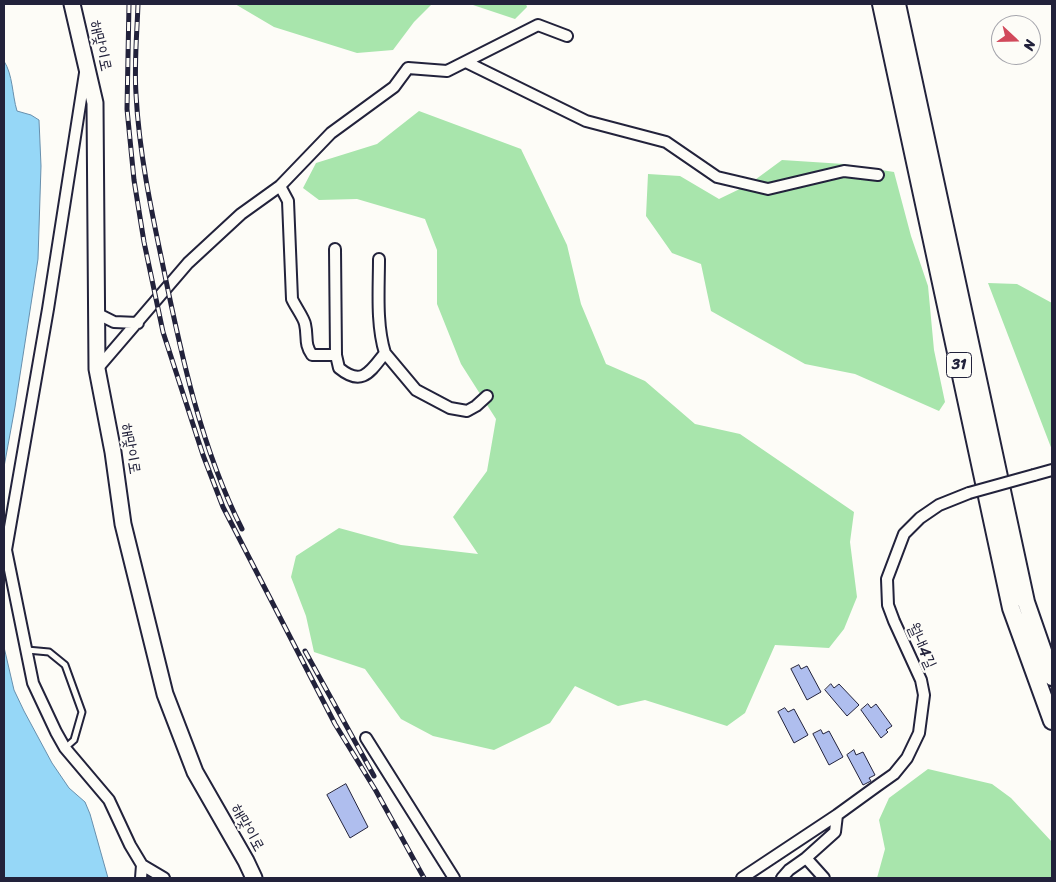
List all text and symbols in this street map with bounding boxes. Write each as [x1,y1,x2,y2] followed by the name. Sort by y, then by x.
[991,15,1041,65] north arrow
[85,19,115,73] street label: 해맞이로
[1016,36,1043,54] text: N
[946,352,972,378] road number: 31
[116,422,144,476] street label: 해맞이로
[902,620,940,672] street label: 월내4길
[226,801,268,855] street label: 해맞이로

